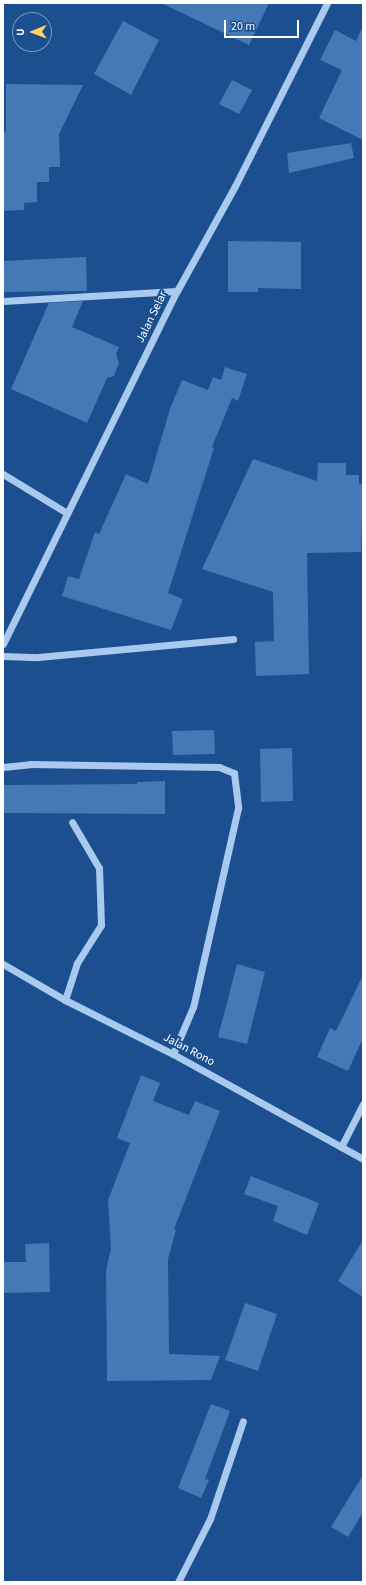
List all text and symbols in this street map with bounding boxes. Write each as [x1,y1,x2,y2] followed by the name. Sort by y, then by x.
[12,12,52,52] north arrow
[226,12,301,38] scale bar
[231,18,255,35] text: 20 m
[13,28,28,36] text: U
[133,289,171,345] street label: Jalan Selar
[161,1030,217,1070] street label: Jalan Rono

